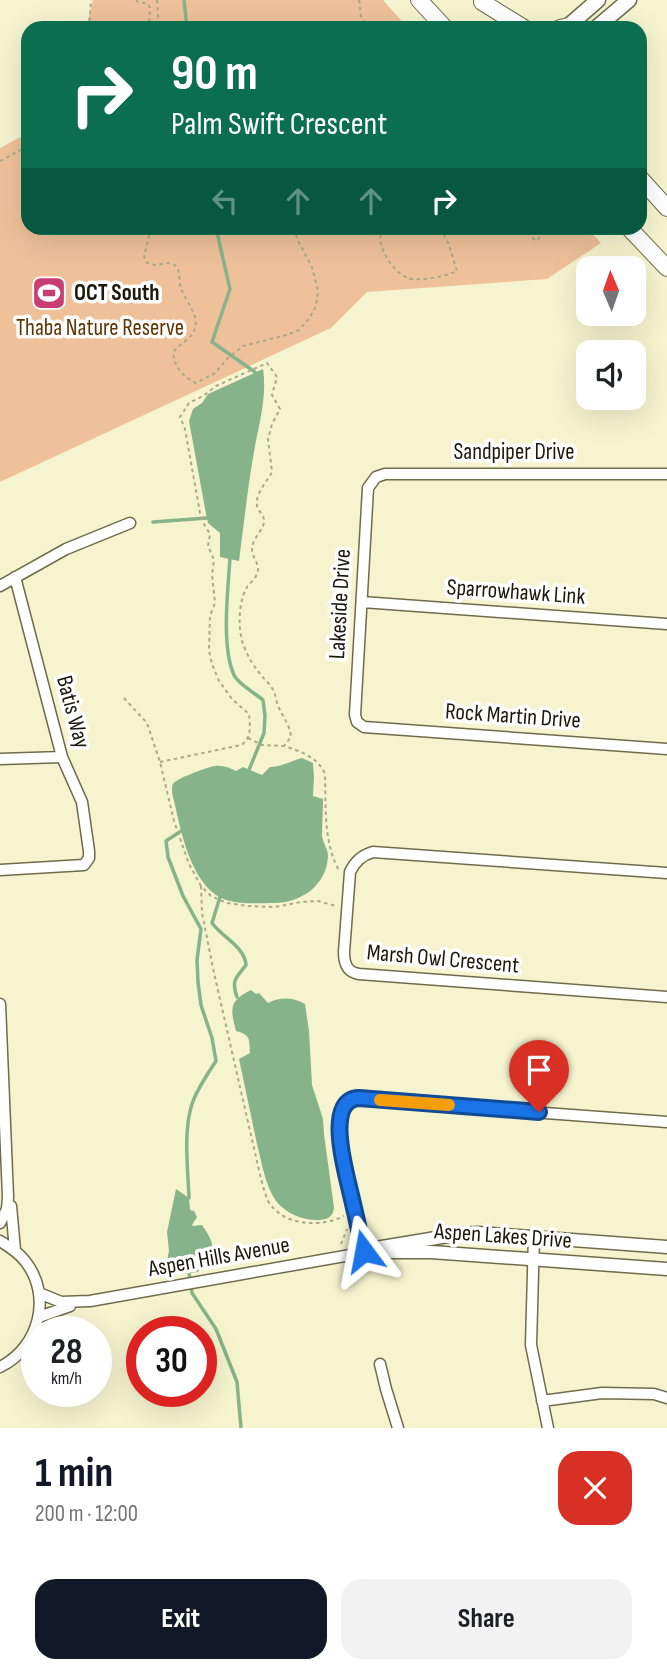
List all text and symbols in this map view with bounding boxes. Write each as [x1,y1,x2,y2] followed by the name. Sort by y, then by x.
[171,45,258,104] text: 90 m
[56,49,147,140] icon: right
[171,105,387,144] text: Palm Swift Crescent
[206,182,244,220] icon: left
[279,182,317,220] icon: ahead
[352,182,390,220] icon: ahead
[425,182,463,220] icon: right
[576,256,646,326] north arrow
[576,256,646,410] map controls
[30,274,68,312] sports icon: OCT South
[74,279,160,307] place label: OCT South
[16,314,184,342] park label: Thaba Nature Reserve
[576,340,646,410] button: sound
[453,438,575,466] street label: Sandpiper Drive
[323,548,357,660] street label: Lakeside Drive
[446,573,586,611] street label: Sparrowhawk Link
[50,672,96,752] street label: Batis Way
[444,697,582,735] street label: Rock Martin Drive
[366,938,520,980] street label: Marsh Owl Crescent
[509,1040,569,1112] pin
[520,1051,558,1089] icon: arrive
[327,1214,401,1288] position arrow
[432,1217,573,1255] street label: Aspen Lakes Drive
[145,1231,292,1283] street label: Aspen Hills Avenue
[126,1316,217,1407] speed limit sign: 30
[51,1331,82,1374] text: 28
[51,1368,82,1389] text: km/h
[35,1448,113,1499] text: 1 min
[558,1451,632,1525] button: close
[35,1500,138,1528] text: 200 m · 12:00
[35,1579,327,1659] button: Exit
[341,1579,632,1659] button: Share

